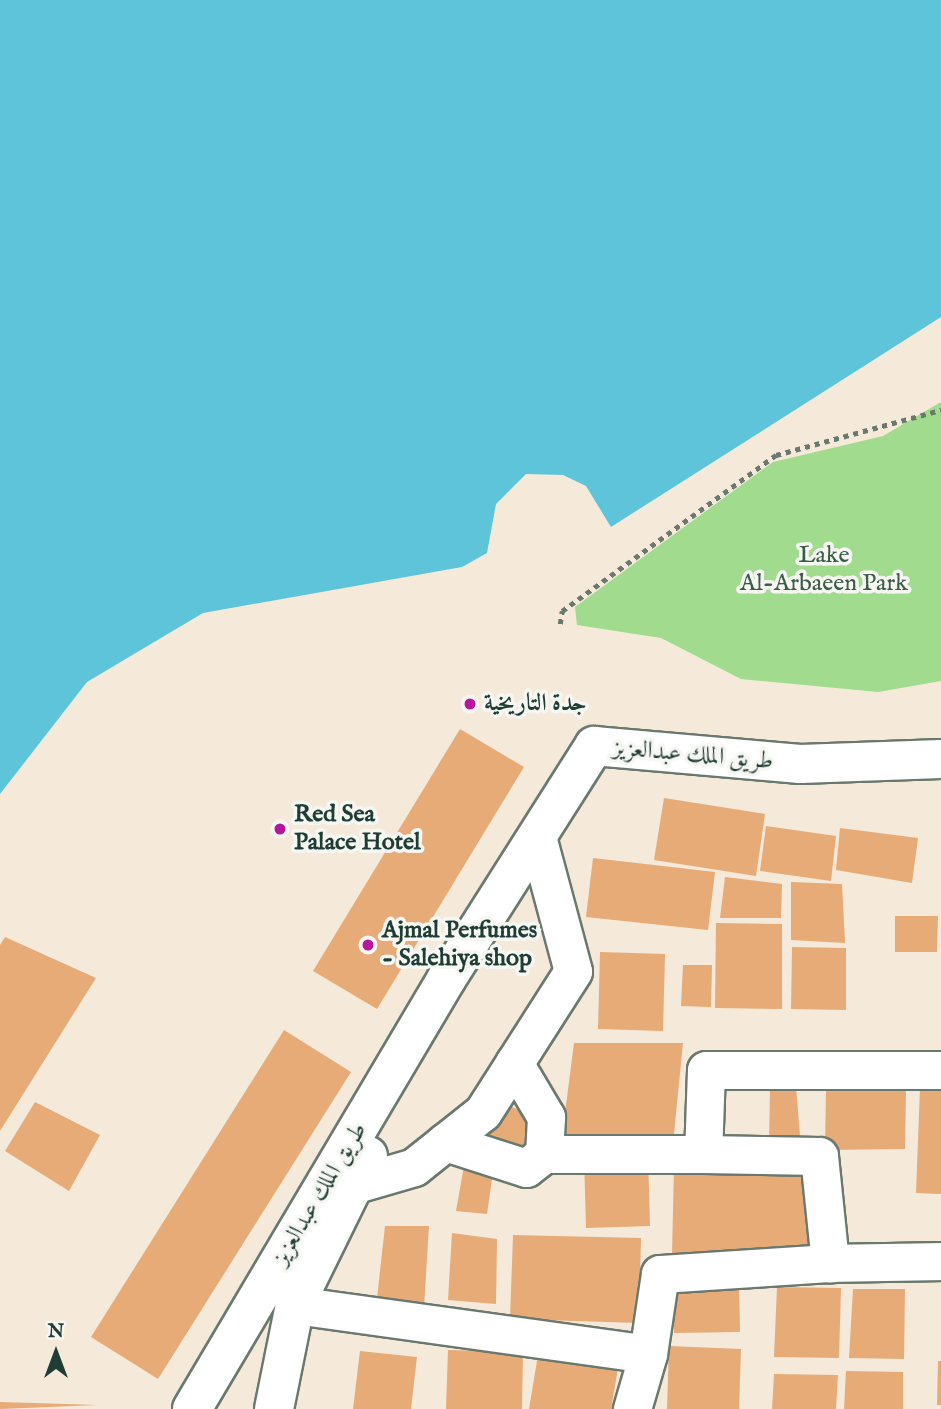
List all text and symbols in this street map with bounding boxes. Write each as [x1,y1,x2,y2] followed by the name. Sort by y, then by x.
[740,542,908,598] park label: Lake Al-Arbaeen Park
[484,690,587,718] place label: جدة التاريخية
[462,696,478,712] marker: جدة التاريخية
[612,734,774,776] street label: طريق الملك عبدالعزيز
[294,801,421,857] place label: Red Sea Palace Hotel
[272,821,288,837] marker: Red Sea Palace Hotel
[382,917,537,973] place label: Ajmal Perfumes - Salehiya shop
[360,937,376,953] marker: Ajmal Perfumes - Salehiya shop
[266,1118,374,1270] street label: طريق الملك عبدالعزيز
[21,1318,91,1388] north arrow
[48,1320,64,1344] text: N

